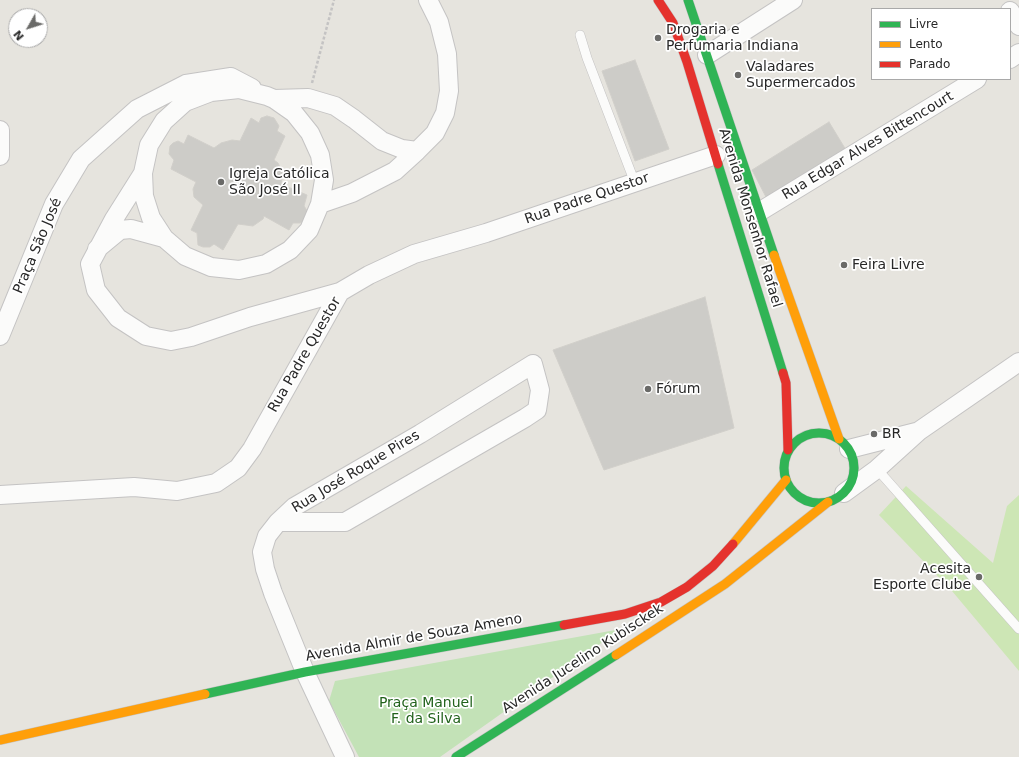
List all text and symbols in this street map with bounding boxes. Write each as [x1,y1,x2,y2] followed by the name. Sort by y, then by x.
[8,8,48,48] north arrow
[871,8,1011,80] legend
[909,17,938,31] text: Livre
[666,22,799,54] place label: Drogaria e Perfumaria Indiana
[11,28,27,43] text: N
[653,33,663,43] marker: Drogaria e Perfumaria Indiana
[909,37,943,51] text: Lento
[909,57,950,71] text: Parado
[746,59,855,92] place label: Valadares Supermercados
[733,70,743,80] marker: Valadares Supermercados
[779,88,957,204] street label: Rua Edgar Alves Bittencourt
[715,126,785,310] street label: Avenida Monsenhor Rafael
[229,166,329,198] place label: Igreja Católica São José II
[523,170,651,228] street label: Rua Padre Questor
[216,177,226,187] marker: Igreja Católica São José II
[10,196,66,296] street label: Praça São José
[852,257,925,273] place label: Feira Livre
[839,260,849,270] marker: Feira Livre
[265,294,345,416] street label: Rua Padre Questor
[656,381,700,397] place label: Fórum
[643,384,653,394] marker: Fórum
[882,426,901,442] place label: BR
[289,427,423,517] street label: Rua José Roque Pires
[869,429,879,439] marker: BR
[873,561,971,594] place label: Acesita Esporte Clube
[974,572,984,582] marker: Acesita Esporte Clube
[499,601,667,717] street label: Avenida Jucelino Kubisckek
[304,611,524,665] street label: Avenida Almir de Souza Ameno
[379,695,473,728] park label: Praça Manuel F. da Silva

